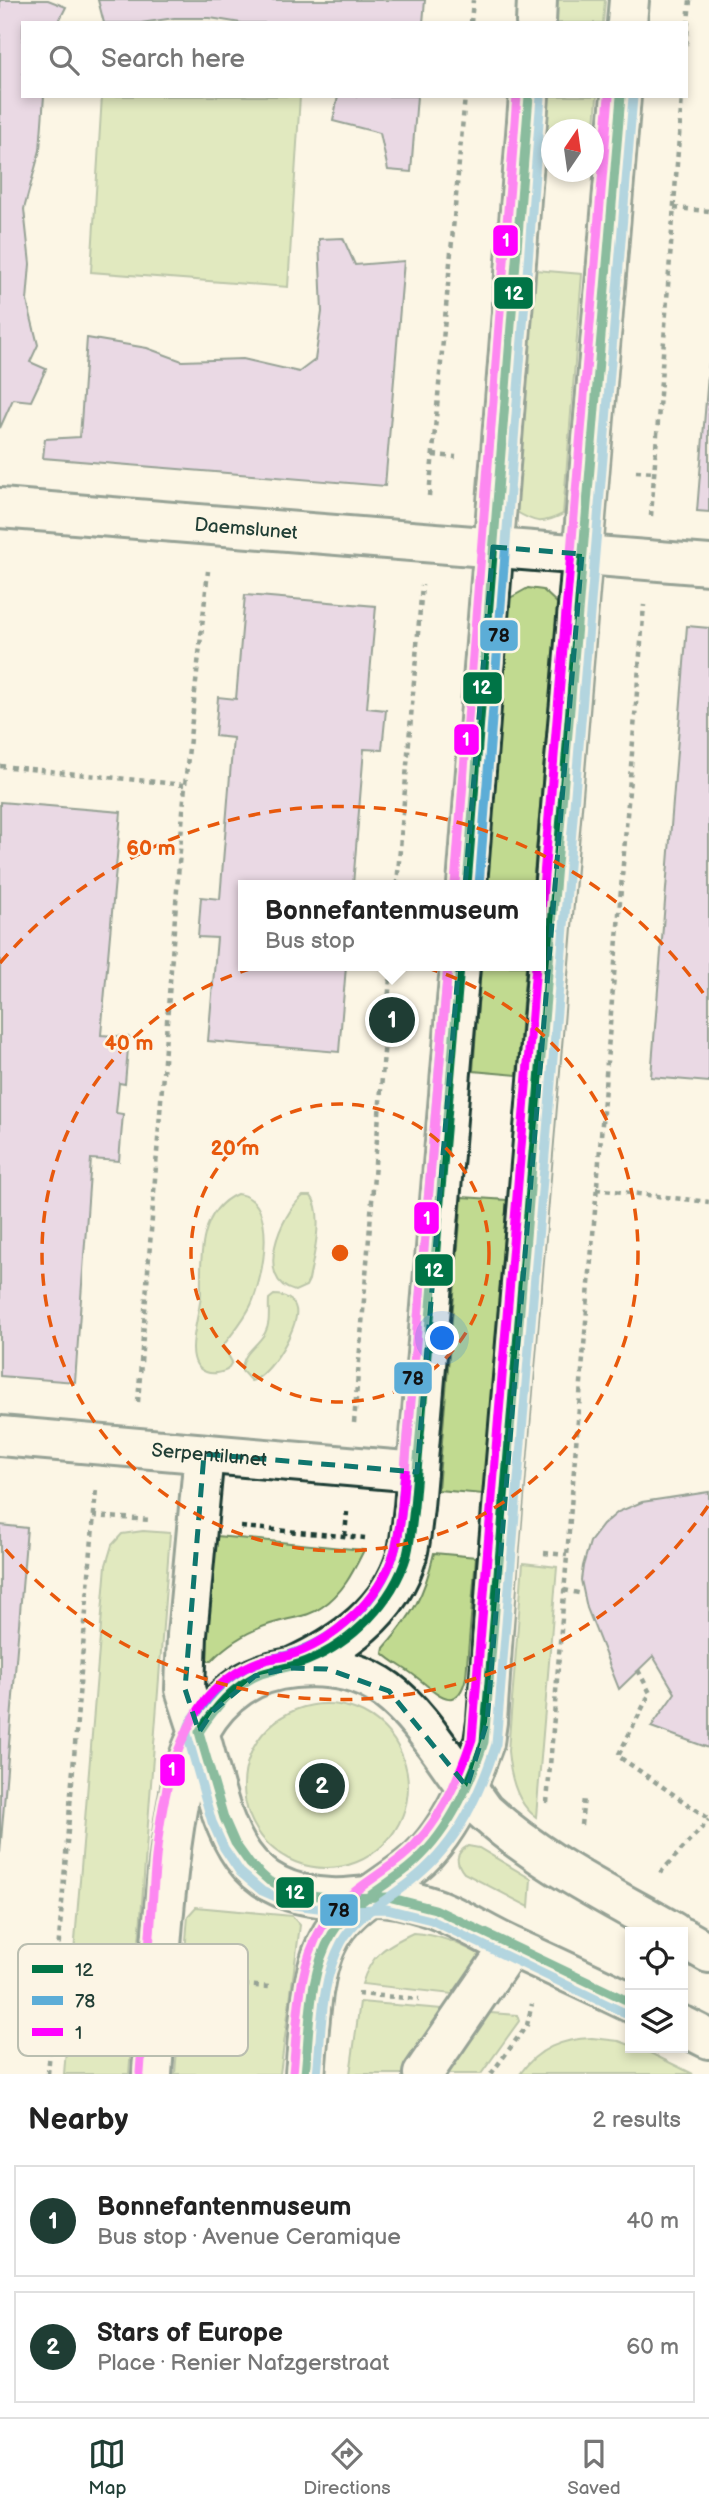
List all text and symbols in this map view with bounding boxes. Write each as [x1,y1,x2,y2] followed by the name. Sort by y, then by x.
[21,21,688,98] search box
[45,41,83,79] icon: search
[101,44,245,75] text: Search here
[541,119,604,182] north arrow
[492,224,519,257] line badge: 1
[502,230,510,253] text: 1
[493,276,534,310] line badge: 12
[504,283,524,306] text: 12
[194,514,299,545] street label: Daemslunet
[479,619,519,652] line badge: 78
[488,625,510,648] text: 78
[462,671,503,705] line badge: 12
[472,677,492,700] text: 12
[453,723,480,756] line badge: 1
[462,729,470,752] text: 1
[126,836,176,861] text: 60 m
[238,880,546,971] popup
[265,896,519,927] text: Bonnefantenmuseum
[265,927,355,955] text: Bus stop
[369,994,415,1046] pin: 1
[104,1031,154,1056] text: 40 m
[211,1136,259,1161] text: 20 m
[413,1201,440,1235] line badge: 1
[423,1208,431,1231] text: 1
[328,1241,352,1265] centre of rings
[414,1253,454,1287] line badge: 12
[424,1260,444,1283] text: 12
[425,1321,459,1355] your location
[393,1361,433,1395] line badge: 78
[402,1368,424,1391] text: 78
[150,1439,268,1472] street label: Serpentilunet
[159,1753,186,1787] line badge: 1
[168,1759,176,1782] text: 1
[299,1760,345,1812] pin: 2
[275,1876,315,1909] line badge: 12
[285,1882,305,1905] text: 12
[319,1893,359,1927] line badge: 78
[328,1900,350,1923] text: 78
[625,1927,688,2053] map controls
[625,1927,688,1990] button: locate
[18,1944,248,2056] legend
[75,1959,94,1982] text: 12
[75,1990,95,2013] text: 78
[625,1990,688,2053] button: layers
[75,2022,82,2045] text: 1
[28,2102,128,2138] text: Nearby
[592,2106,681,2134] text: 2 results
[97,2192,351,2223] text: Bonnefantenmuseum
[48,2207,58,2235] text: 1
[626,2207,679,2235] text: 40 m
[97,2223,401,2251] text: Bus stop · Avenue Ceramique
[97,2318,283,2349] text: Stars of Europe
[46,2333,60,2361] text: 2
[626,2333,679,2361] text: 60 m
[97,2349,389,2377] text: Place · Renier Nafzgerstraat
[88,2435,127,2500] tab: Map
[303,2435,391,2500] tab: Directions
[567,2435,621,2500] tab: Saved

